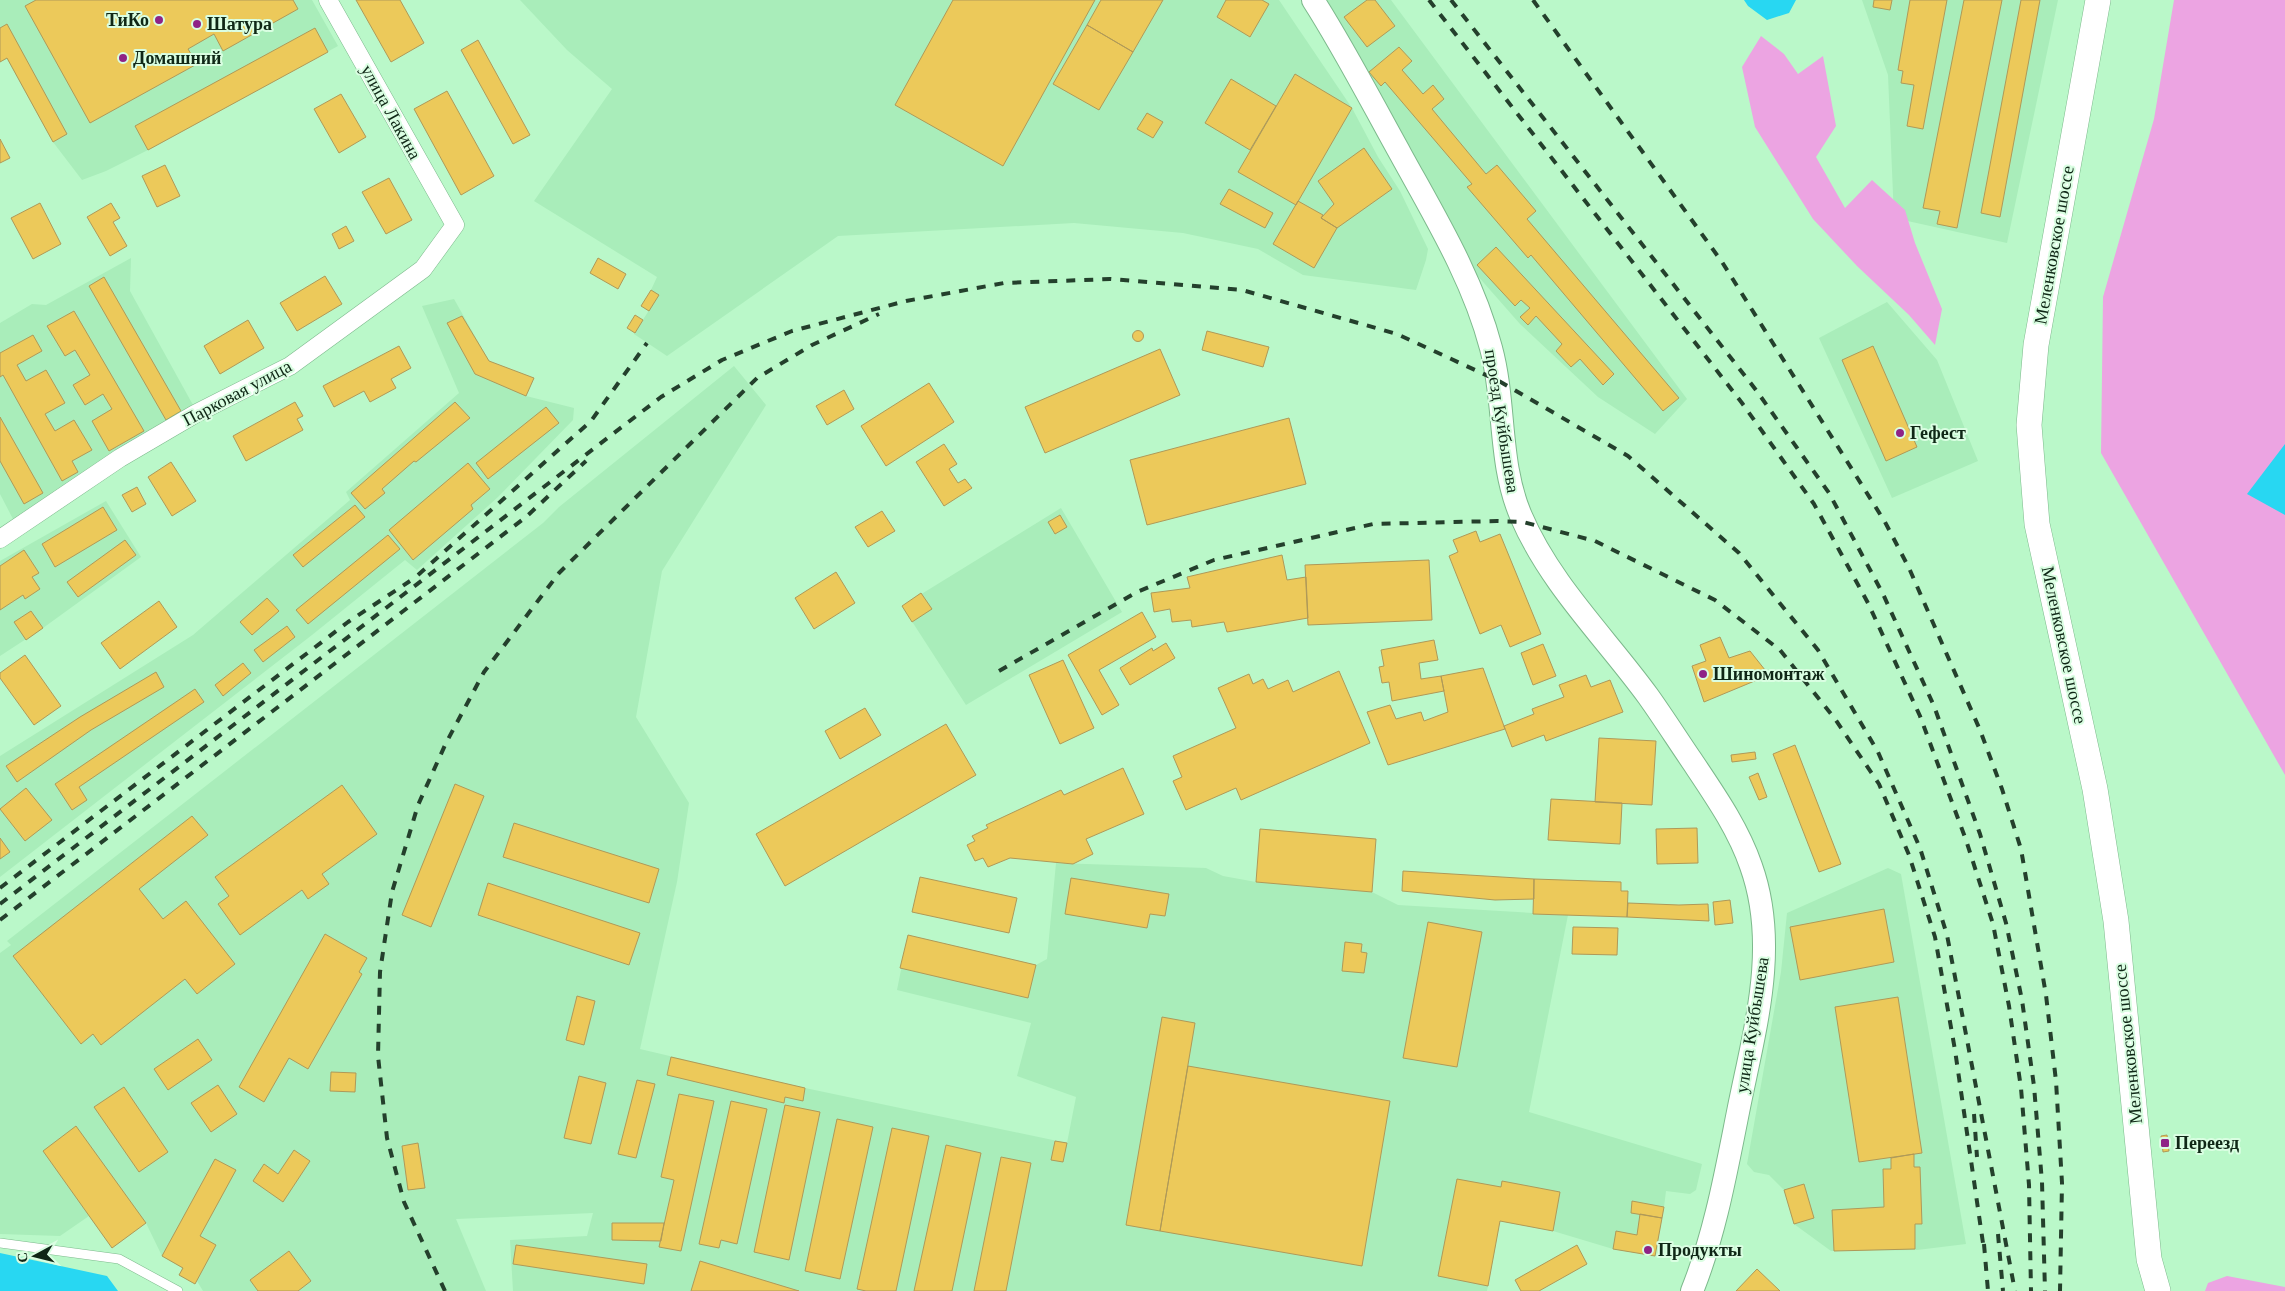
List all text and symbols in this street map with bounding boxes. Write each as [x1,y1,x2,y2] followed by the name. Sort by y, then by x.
[106,10,149,30] place label: ТиКо
[153,14,165,26] marker: ТиКо
[207,14,272,34] place label: Шатура
[191,18,203,30] marker: Шатура
[133,48,222,68] place label: Домашний
[117,52,129,64] marker: Домашний
[357,61,425,163] street label: улица Лакина
[2030,164,2078,326] street label: Меленковское шоссе
[1481,348,1523,494] street label: проезд Куйбышева
[179,356,295,430] street label: Парковая улица
[1910,423,1966,443] place label: Гефест
[1894,427,1906,439] marker: Гефест
[2038,564,2090,726] street label: Меленковское шоссе
[1713,664,1826,684] place label: Шиномонтаж
[1697,668,1709,680] marker: Шиномонтаж
[1731,955,1773,1095] street label: улица Куйбышева
[2110,963,2146,1125] street label: Меленковское шоссе
[2175,1133,2239,1153] place label: Переезд
[2159,1137,2171,1149] marker: Переезд
[10,1231,60,1281] north arrow
[1658,1240,1742,1260] place label: Продукты
[1642,1244,1654,1256] marker: Продукты
[15,1252,31,1263] text: С

